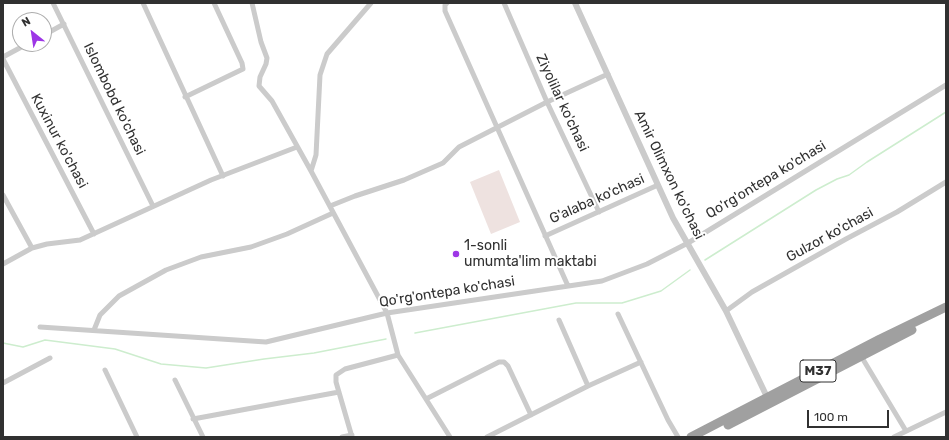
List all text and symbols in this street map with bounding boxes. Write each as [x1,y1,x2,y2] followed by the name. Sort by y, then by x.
[12,12,52,52] north arrow
[20,14,33,30] text: N
[80,40,148,158] street label: Islombobd ko'chasi
[532,52,592,154] street label: Ziyolilar ko'chasi
[27,91,91,191] street label: Kuxinur ko'chasi
[630,108,708,242] street label: Amir Olimxon ko'chasi
[703,138,829,222] street label: Qo'rg'ontepa ko'chasi
[547,171,647,227] street label: G'alaba ko'chasi
[784,204,876,266] street label: Gulzor ko'chasi
[464,238,597,270] place label: 1-sonli umumta'lim maktabi
[451,249,461,259] marker: 1-sonli umumta'lim maktabi
[378,273,516,311] street label: Qo'rg'ontepa ko'chasi
[800,360,836,382] road number: M37
[809,402,891,428] scale bar
[814,410,848,424] text: 100 m

